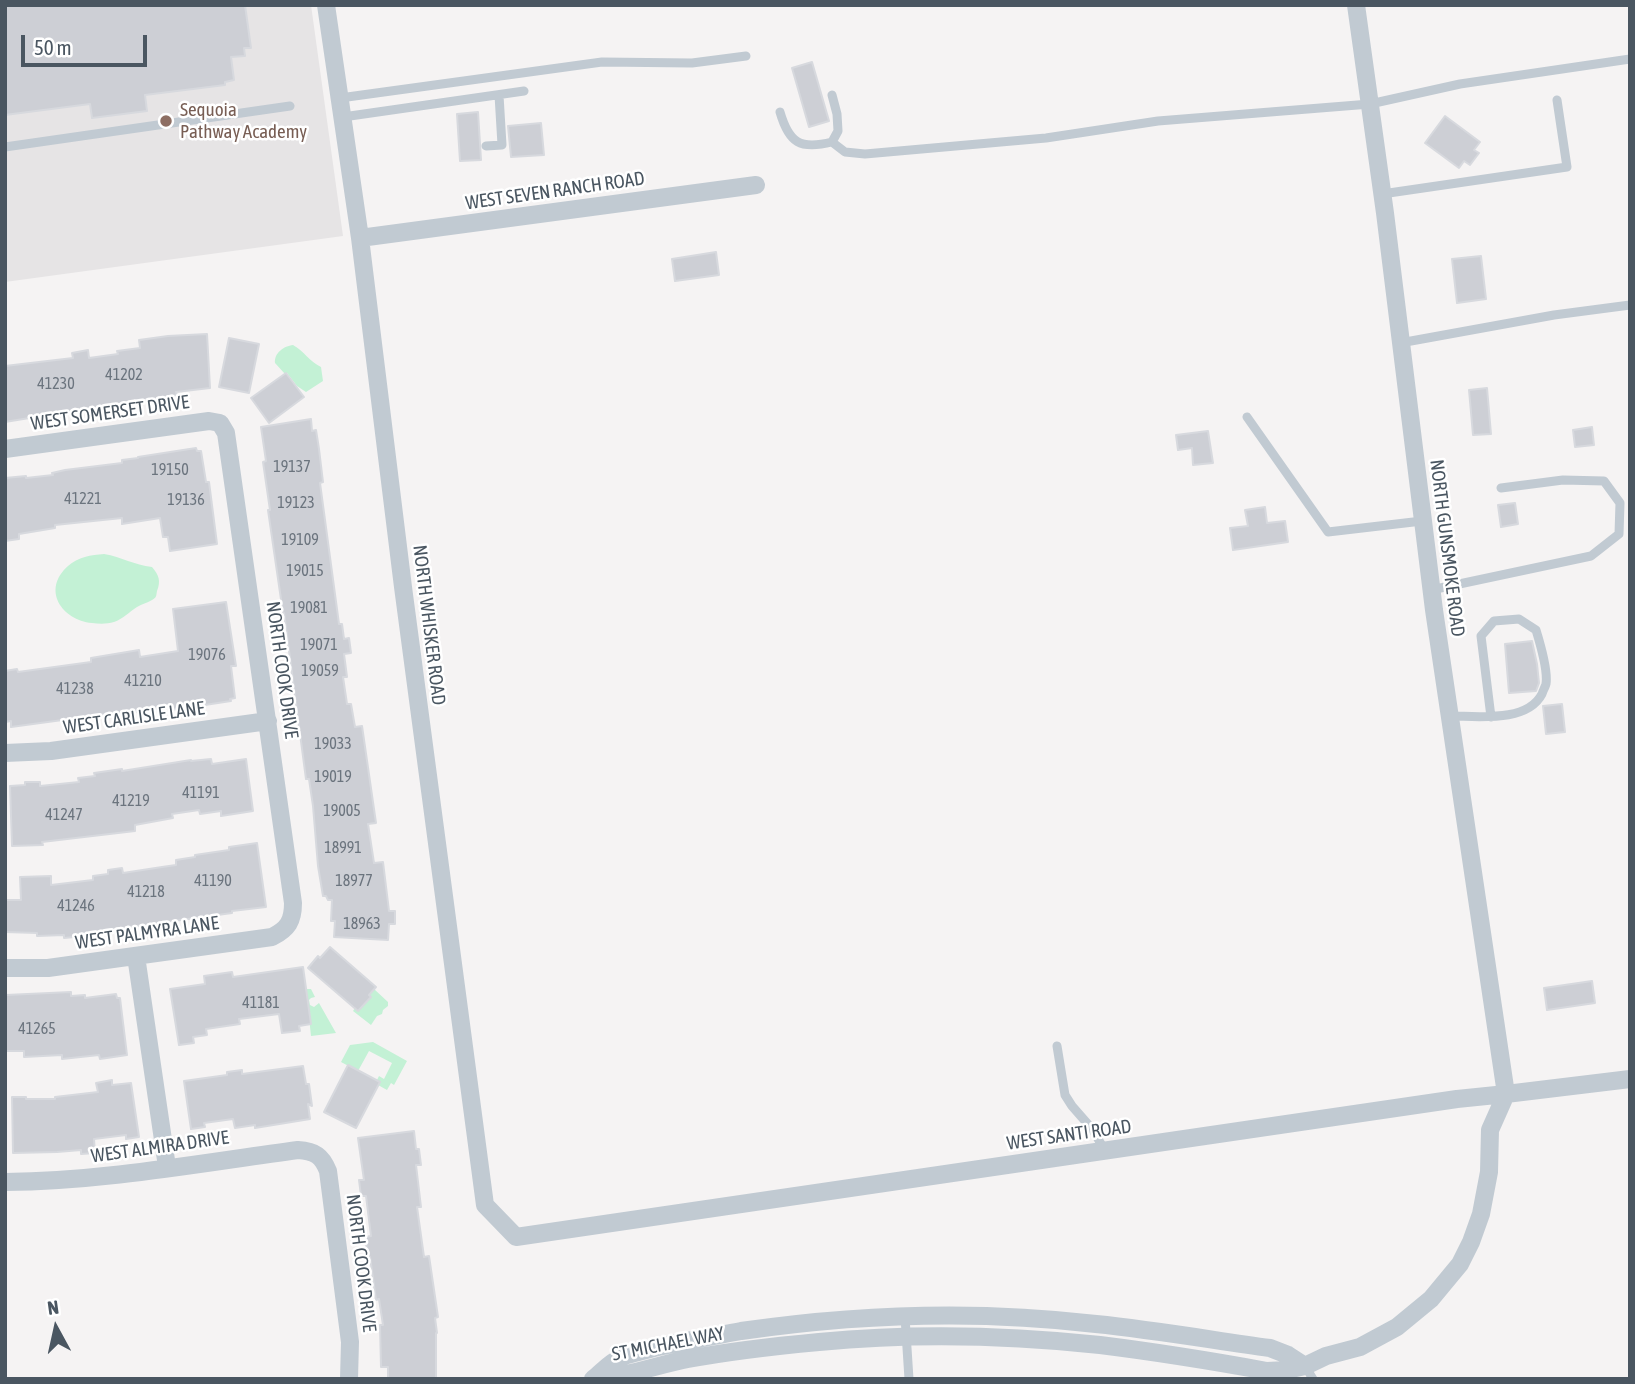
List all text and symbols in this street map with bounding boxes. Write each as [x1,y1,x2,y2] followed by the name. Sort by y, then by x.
[24,21,150,65] scale bar
[34,35,72,59] text: 50 m
[180,99,307,143] place label: Sequoia Pathway Academy
[158,113,174,129] marker: Sequoia Pathway Academy
[464,167,646,215] street label: WEST SEVEN RANCH ROAD
[105,365,143,385] house number: 41202
[37,374,75,394] house number: 41230
[29,391,191,435] street label: WEST SOMERSET DRIVE
[273,457,311,477] house number: 19137
[1425,458,1469,638] street label: NORTH GUNSMOKE ROAD
[151,460,189,480] house number: 19150
[64,489,102,509] house number: 41221
[167,490,205,510] house number: 19136
[277,493,315,513] house number: 19123
[281,530,319,550] house number: 19109
[408,544,450,706] street label: NORTH WHISKER ROAD
[286,561,324,581] house number: 19015
[290,598,328,618] house number: 19081
[261,600,303,740] street label: NORTH COOK DRIVE
[300,635,338,655] house number: 19071
[188,645,226,665] house number: 19076
[301,661,339,681] house number: 19059
[124,671,162,691] house number: 41210
[56,679,94,699] house number: 41238
[62,697,206,739] street label: WEST CARLISLE LANE
[314,734,352,754] house number: 19033
[314,767,352,787] house number: 19019
[182,783,220,803] house number: 41191
[112,791,150,811] house number: 41219
[323,801,361,821] house number: 19005
[45,805,83,825] house number: 41247
[324,838,362,858] house number: 18991
[194,871,232,891] house number: 41190
[335,871,373,891] house number: 18977
[127,882,165,902] house number: 41218
[57,896,95,916] house number: 41246
[74,912,220,954] street label: WEST PALMYRA LANE
[343,914,381,934] house number: 18963
[242,993,280,1013] house number: 41181
[18,1019,56,1039] house number: 41265
[1005,1115,1133,1155] street label: WEST SANTI ROAD
[90,1126,230,1168] street label: WEST ALMIRA DRIVE
[341,1193,381,1333] street label: NORTH COOK DRIVE
[21,1293,91,1363] north arrow
[46,1296,60,1319] text: N
[610,1322,726,1366] street label: ST MICHAEL WAY

